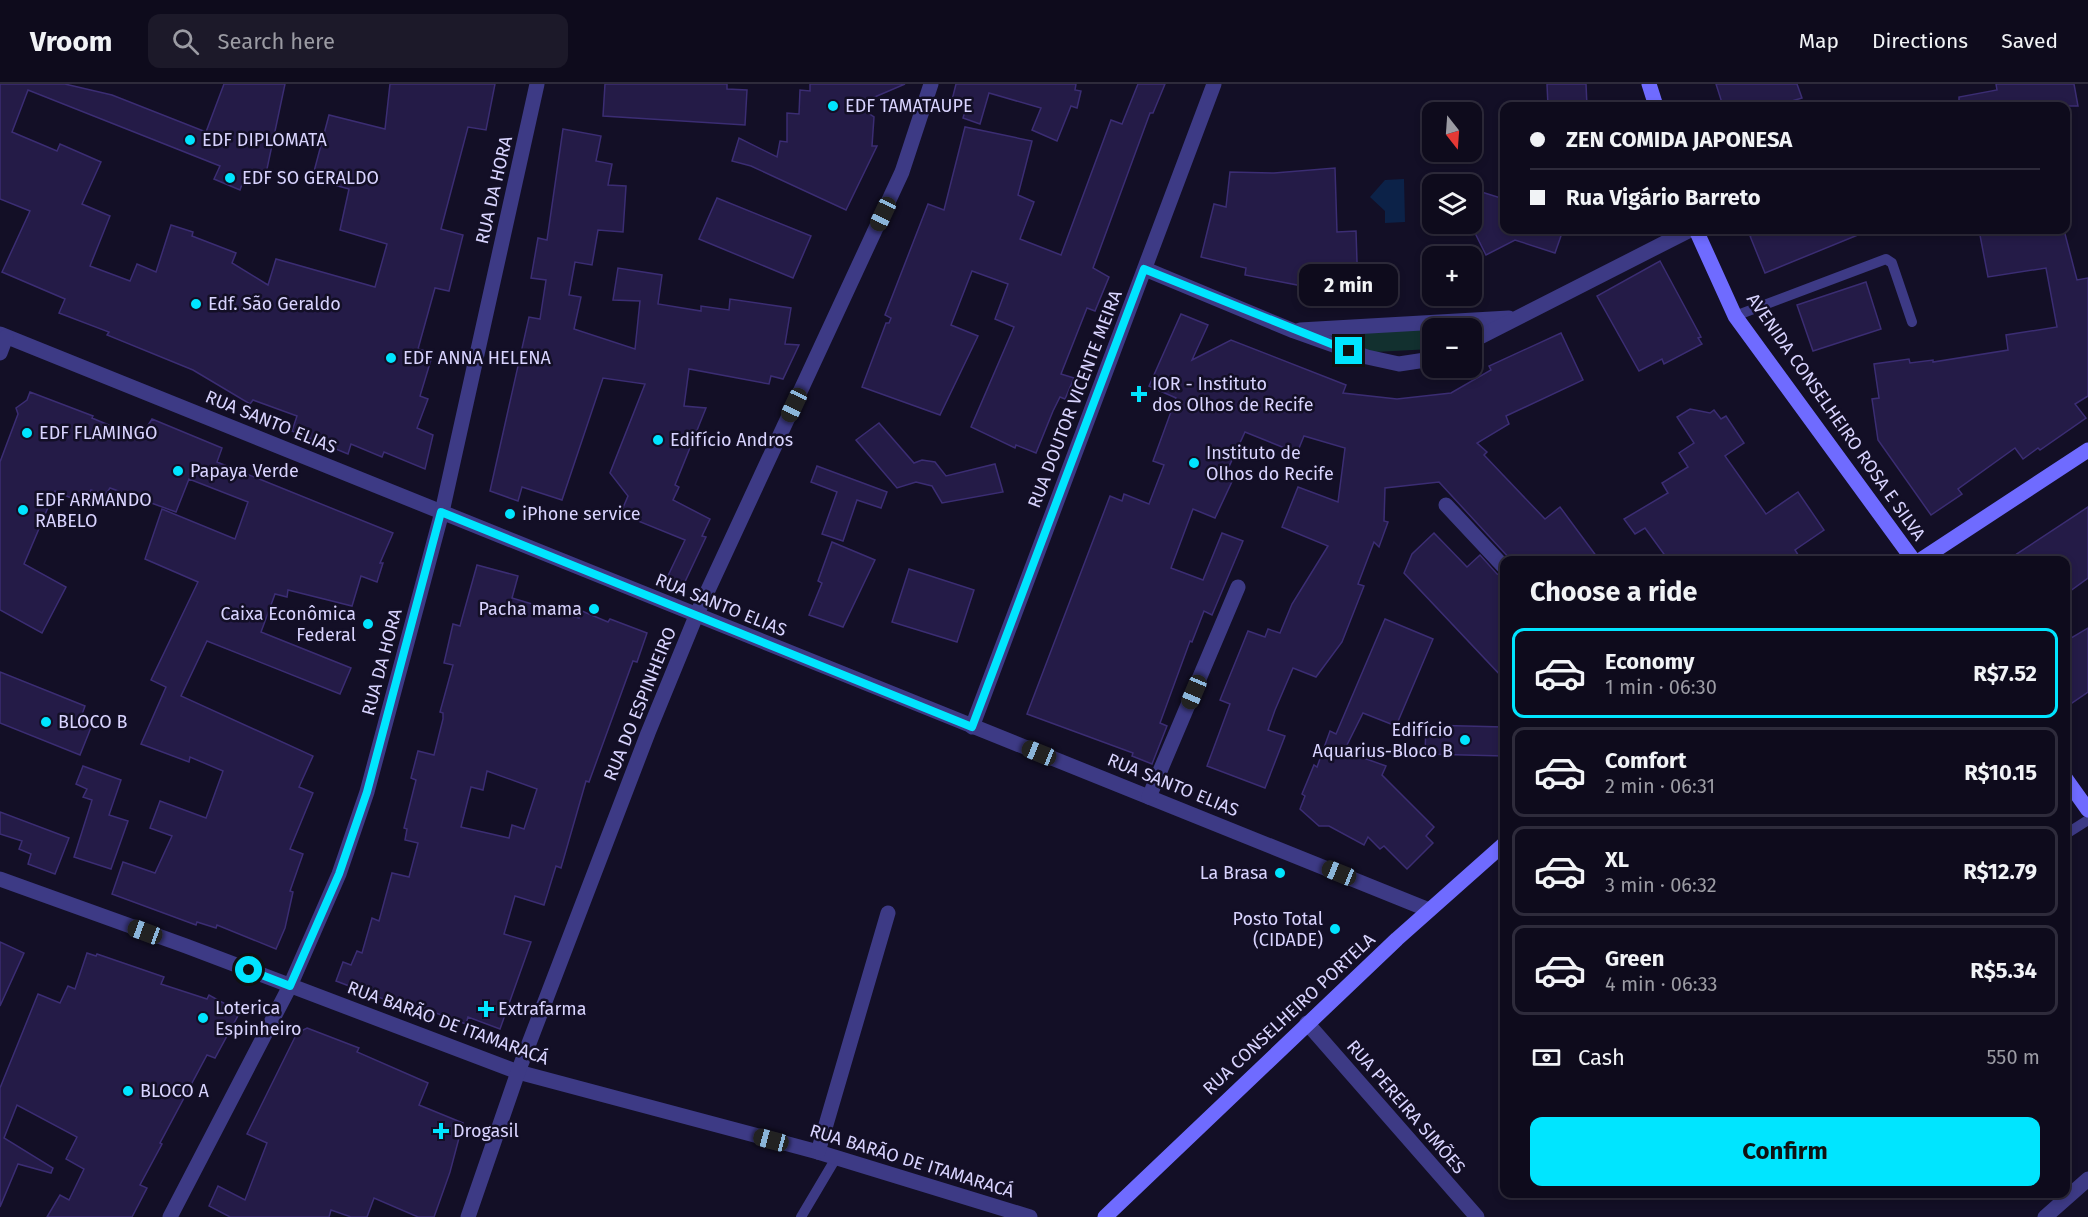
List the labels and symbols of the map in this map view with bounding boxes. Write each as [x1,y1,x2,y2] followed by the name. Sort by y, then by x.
[845,95,973,117] place label: EDF TAMATAUPE
[826,99,840,113] marker: EDF TAMATAUPE
[1422,102,1482,162] north arrow
[202,129,327,151] place label: EDF DIPLOMATA
[183,133,197,147] marker: EDF DIPLOMATA
[471,133,517,246] street label: RUA DA HORA
[242,167,379,189] place label: EDF SO GERALDO
[223,171,237,185] marker: EDF SO GERALDO
[867,194,899,234] car
[1300,264,1398,306] callout: 2 min
[1023,286,1127,511] street label: RUA DOUTOR VICENTE MEIRA
[1742,289,1931,545] street label: AVENIDA CONSELHEIRO ROSA E SILVA
[208,293,341,315] place label: Edf. São Geraldo
[189,297,203,311] marker: Edf. São Geraldo
[1335,337,1362,364] route end
[403,347,552,369] place label: EDF ANNA HELENA
[384,351,398,365] marker: EDF ANNA HELENA
[1152,373,1314,416] place label: IOR - Instituto dos Olhos de Recife
[778,385,810,425] car
[1130,385,1148,403] marker: IOR - Instituto dos Olhos de Recife
[202,386,340,458] street label: RUA SANTO ELIAS
[39,422,157,444] place label: EDF FLAMINGO
[20,426,34,440] marker: EDF FLAMINGO
[670,429,793,451] place label: Edifício Andros
[651,433,665,447] marker: Edifício Andros
[1206,442,1334,485] place label: Instituto de Olhos do Recife
[1187,456,1201,470] marker: Instituto de Olhos do Recife
[190,460,299,482] place label: Papaya Verde
[171,464,185,478] marker: Papaya Verde
[35,489,152,532] place label: EDF ARMANDO RABELO
[16,503,30,517] marker: EDF ARMANDO RABELO
[522,503,641,525] place label: iPhone service
[503,507,517,521] marker: iPhone service
[652,569,790,641] street label: RUA SANTO ELIAS
[479,598,582,620] place label: Pacha mama
[587,602,601,616] marker: Pacha mama
[220,603,356,646] place label: Caixa Econômica Federal
[357,605,407,718] street label: RUA DA HORA
[361,617,375,631] marker: Caixa Econômica Federal
[599,624,681,784] street label: RUA DO ESPINHEIRO
[1179,672,1209,712] car
[58,711,127,733] place label: BLOCO B
[39,715,53,729] marker: BLOCO B
[1313,719,1453,762] place label: Edifício Aquarius-Bloco B
[1458,733,1472,747] marker: Edifício Aquarius-Bloco B
[1019,738,1059,768] car
[1104,749,1242,821] street label: RUA SANTO ELIAS
[1319,858,1359,888] car
[1200,862,1268,884] place label: La Brasa
[1273,866,1287,880] marker: La Brasa
[1233,908,1323,951] place label: Posto Total (CIDADE)
[125,917,165,947] car
[1328,922,1342,936] marker: Posto Total (CIDADE)
[1198,928,1380,1100] street label: RUA CONSELHEIRO PORTELA
[235,956,262,983] route start
[344,975,553,1070] street label: RUA BARÃO DE ITAMARACÁ
[215,997,302,1040] place label: Loterica Espinheiro
[498,998,587,1020] place label: Extrafarma
[479,1002,493,1016] marker: Extrafarma
[196,1011,210,1025] marker: Loterica Espinheiro
[1342,1035,1471,1179] street label: RUA PEREIRA SIMÕES
[140,1080,209,1102] place label: BLOCO A
[121,1084,135,1098] marker: BLOCO A
[807,1118,1018,1203] street label: RUA BARÃO DE ITAMARACÁ
[453,1120,519,1142] place label: Drogasil
[434,1124,448,1138] marker: Drogasil
[751,1127,791,1153] car

